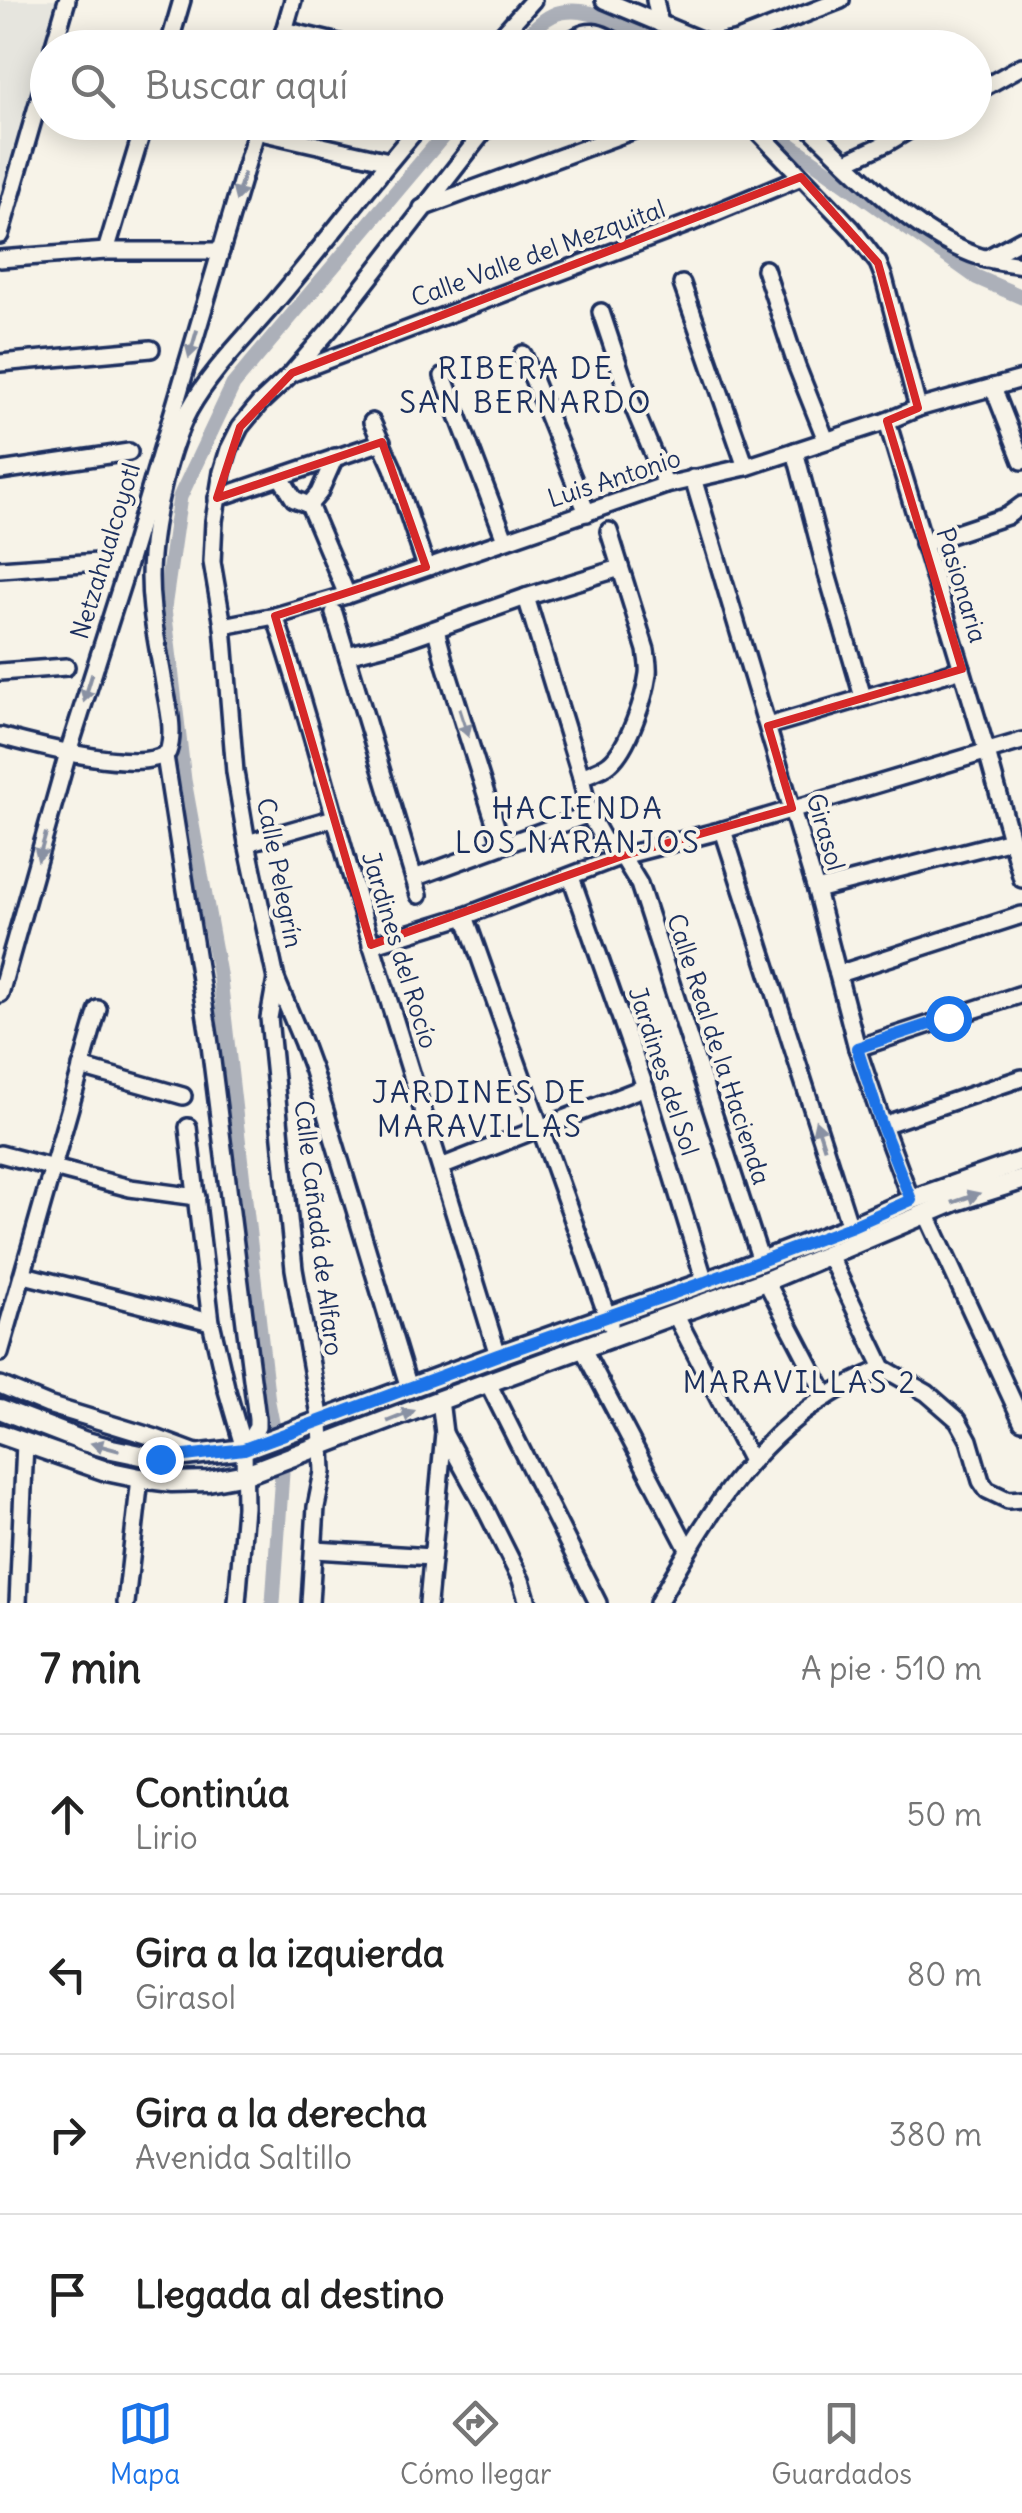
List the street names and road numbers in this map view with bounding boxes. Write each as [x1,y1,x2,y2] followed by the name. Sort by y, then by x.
[407,192,669,314] street label: Calle Valle del Mezquital
[544,442,684,514] street label: Luis Antonio
[63,459,147,643] street label: Netzahualcoyotl
[929,524,995,646] street label: Pasionaria
[800,790,852,874] street label: Girasol
[250,795,310,951] street label: Calle Pelegrín
[355,848,445,1052] street label: Jardines del Rocío
[660,909,778,1189] street label: Calle Real de la Hacienda
[622,983,706,1159] street label: Jardines del Sol
[287,1098,351,1358] street label: Calle Cañadá de Alfaro

